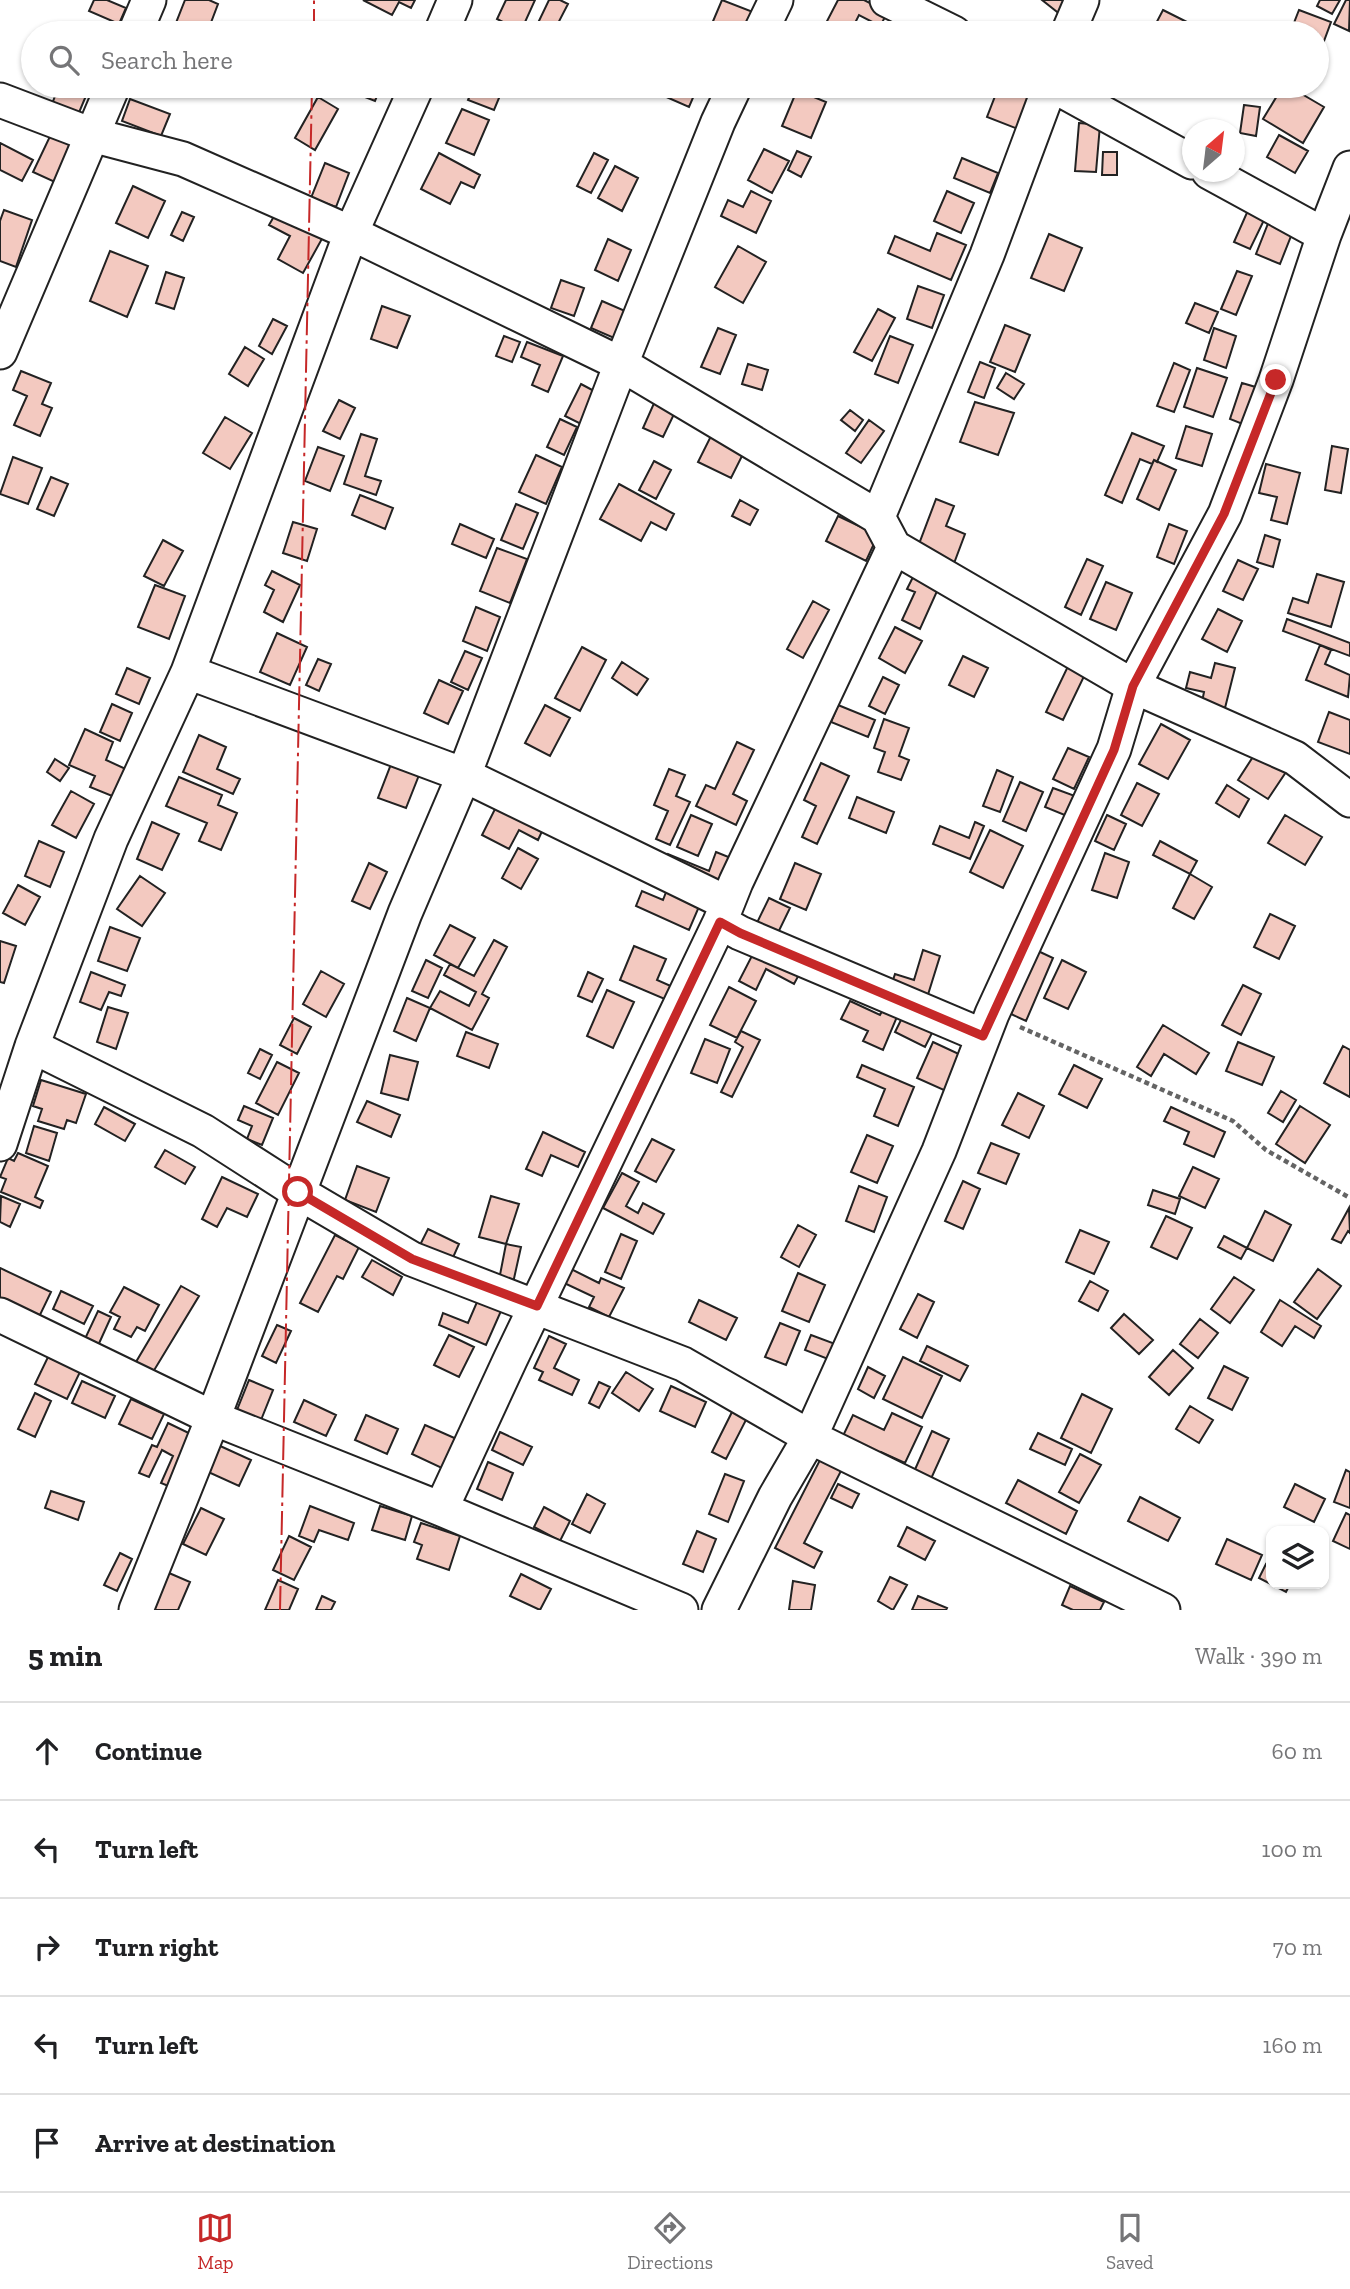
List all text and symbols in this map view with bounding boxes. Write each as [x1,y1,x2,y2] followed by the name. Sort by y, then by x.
[21,21,1329,98] search box
[45,41,83,79] icon: search
[101,44,233,76] text: Search here
[1182,119,1245,182] north arrow
[1260,364,1291,395] route end
[282,1176,313,1207] route start
[1266,1526,1329,1589] map controls
[1266,1526,1329,1589] button: layers
[28,1638,102,1674] text: 5 min
[1195,1642,1322,1670] text: Walk · 390 m
[28,1732,66,1770] icon: ahead
[95,1735,202,1767] text: Continue
[1271,1737,1322,1765] text: 60 m
[28,1830,66,1868] icon: left
[95,1833,198,1865] text: Turn left
[1262,1835,1322,1863] text: 100 m
[28,1928,66,1966] icon: right
[95,1931,218,1963] text: Turn right
[1273,1933,1322,1961] text: 70 m
[28,2026,66,2064] icon: left
[95,2029,198,2061] text: Turn left
[1263,2031,1322,2059] text: 160 m
[28,2124,66,2162] icon: arrive
[95,2127,335,2159] text: Arrive at destination
[196,2209,234,2274] tab: Map
[627,2209,713,2274] tab: Directions
[1106,2209,1154,2274] tab: Saved

